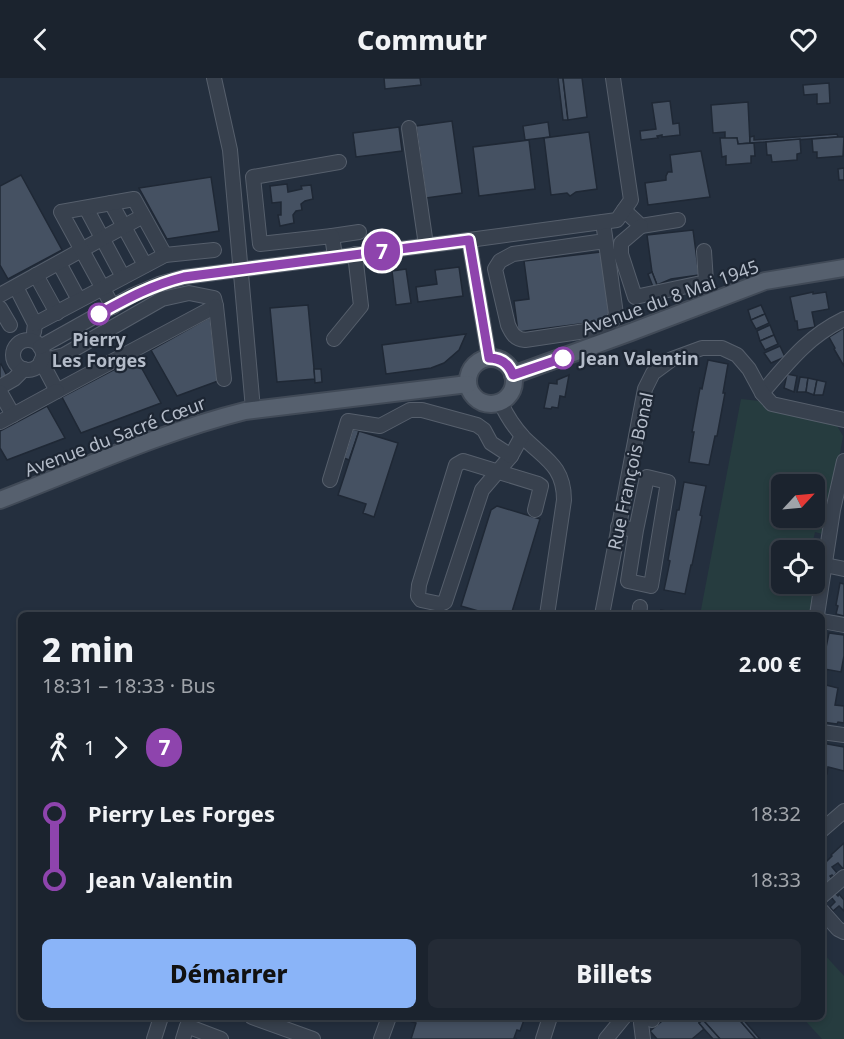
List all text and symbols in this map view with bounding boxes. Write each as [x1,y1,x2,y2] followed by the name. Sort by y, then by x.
[357,21,487,58] text: Commutr
[24,23,57,56] icon: back
[787,23,820,56] icon: heart
[362,232,401,270] line badge: 7
[376,237,388,265] text: 7
[578,254,762,340] street label: Avenue du 8 Mai 1945
[88,303,110,325] marker: Pierry Les Forges
[52,327,146,372] place label: Pierry Les Forges
[578,346,699,370] place label: Jean Valentin
[552,347,574,369] marker: Jean Valentin
[21,390,210,482] street label: Avenue du Sacré Cœur
[602,390,658,552] street label: Rue François Bonal
[771,474,825,528] north arrow
[771,474,825,594] map controls
[771,540,825,594] button: locate
[42,627,134,672] text: 2 min
[739,648,801,678] text: 2.00 €
[42,672,215,699] text: 18:31 – 18:33 · Bus
[42,731,75,764] icon: walk
[104,731,137,764] icon: forward
[158,733,170,761] text: 7
[84,734,95,761] text: 1
[88,798,275,828] text: Pierry Les Forges
[750,800,801,827] text: 18:32
[88,864,233,894] text: Jean Valentin
[750,866,801,893] text: 18:33
[42,939,416,1008] button: Démarrer
[428,939,801,1008] button: Billets

